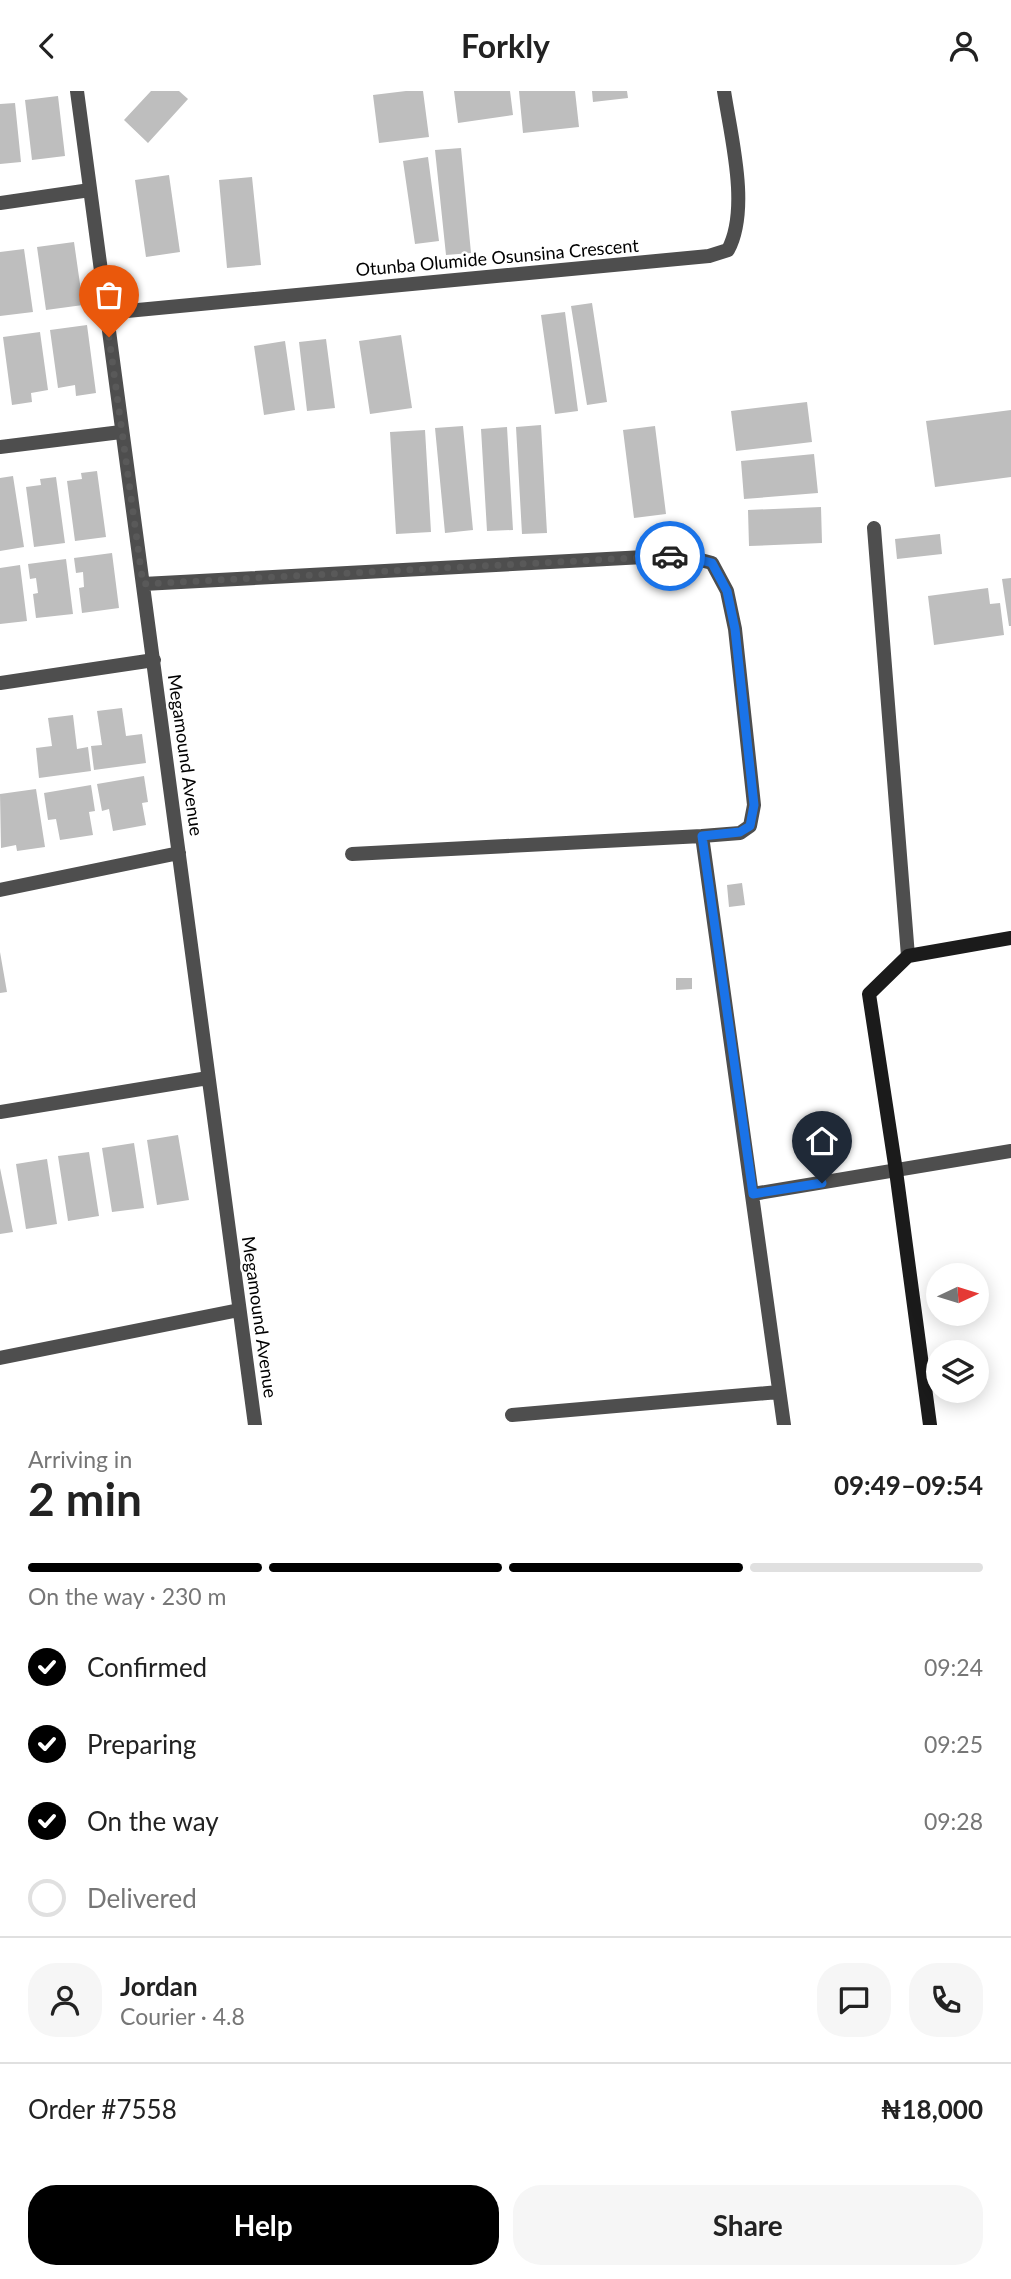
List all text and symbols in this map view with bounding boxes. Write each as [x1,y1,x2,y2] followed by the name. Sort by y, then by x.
[461,26,550,65] text: Forkly
[28,27,66,65] icon: back
[945,27,983,65] icon: person
[355,234,640,280] street label: Otunba Olumide Osunsina Crescent
[79,265,139,337] pin
[90,276,128,314] icon: bag
[635,521,705,591] courier
[651,537,689,575] icon: car
[164,673,208,837] street label: Megamound Avenue
[792,1111,852,1183] pin
[803,1122,841,1160] icon: home
[238,1235,282,1399] street label: Megamound Avenue
[926,1263,989,1327] north arrow
[926,1263,989,1403] map controls
[926,1340,989,1403] button: layers
[28,1445,132,1473] text: Arriving in
[834,1469,983,1501] text: 09:49–09:54
[28,1471,142,1526] text: 2 min
[28,1582,227,1610] text: On the way · 230 m
[28,1648,66,1686] icon: check
[87,1651,207,1683] text: Confirmed
[924,1653,983,1681] text: 09:24
[28,1725,66,1763] icon: check
[87,1728,196,1760] text: Preparing
[924,1730,983,1758] text: 09:25
[28,1802,66,1840] icon: check
[87,1805,219,1837] text: On the way
[924,1807,983,1835] text: 09:28
[87,1882,197,1914] text: Delivered
[28,1963,102,2037] button: person
[817,1963,891,2037] button: chat
[909,1963,983,2037] button: phone
[120,1970,198,2002] text: Jordan
[120,2002,245,2030] text: Courier · 4.8
[28,2093,177,2125] text: Order #7558
[881,2093,983,2125] text: ₦18,000
[28,2185,499,2265] button: Help
[513,2185,983,2265] button: Share

